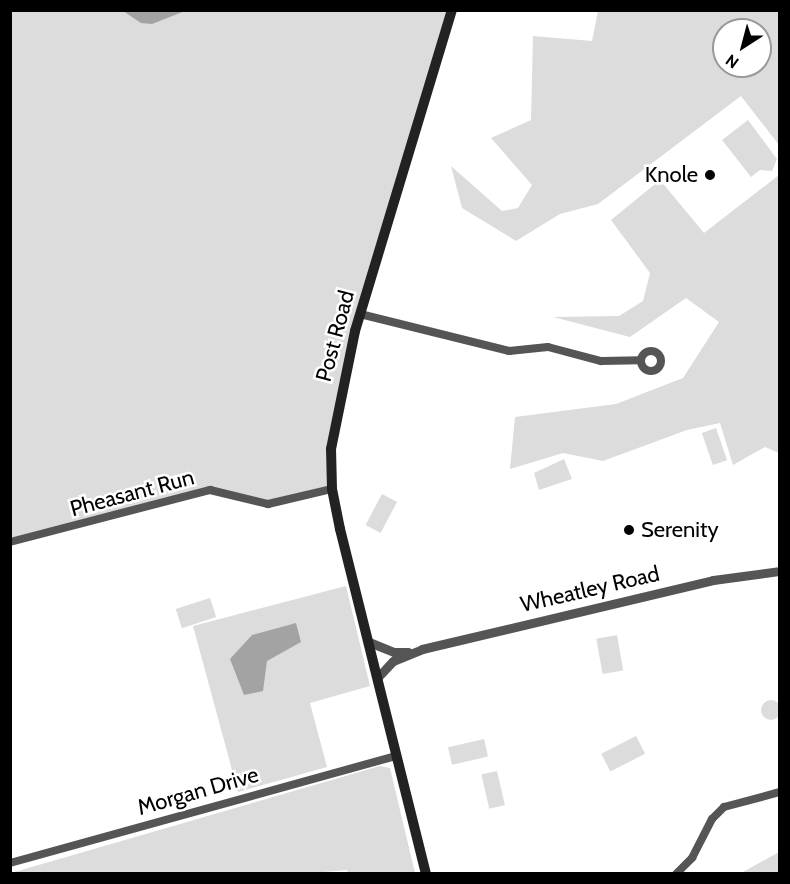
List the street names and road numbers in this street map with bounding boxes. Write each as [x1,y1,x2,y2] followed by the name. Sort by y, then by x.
[310,287,360,385] street label: Post Road
[67,464,197,522] street label: Pheasant Run
[518,560,662,618] street label: Wheatley Road
[134,761,262,821] street label: Morgan Drive

